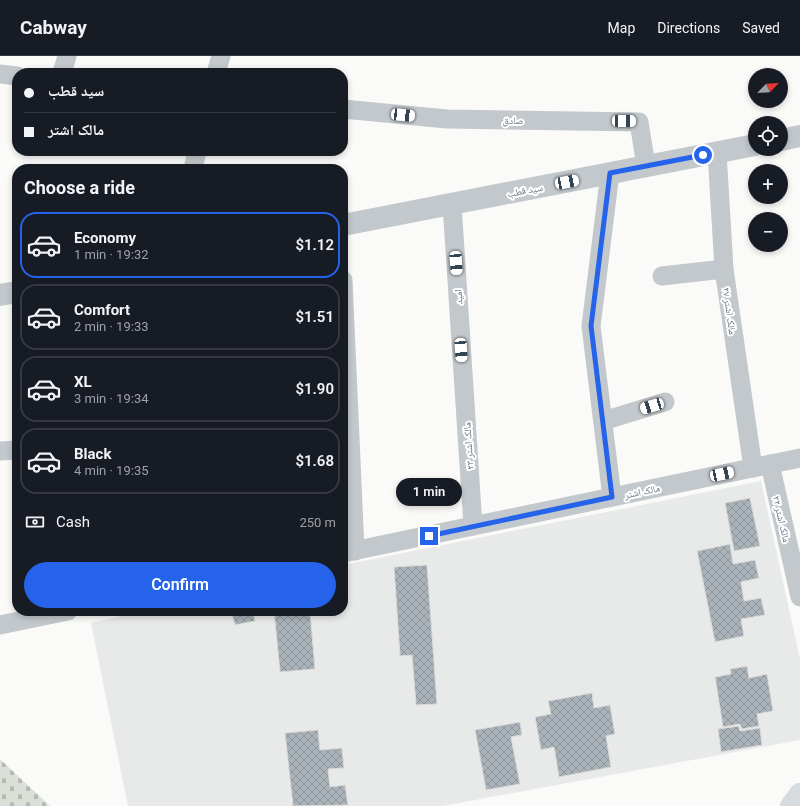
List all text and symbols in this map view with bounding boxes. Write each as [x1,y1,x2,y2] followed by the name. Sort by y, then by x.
[20,16,87,39] text: Cabway
[608,20,635,36] text: Map
[657,20,720,36] text: Directions
[742,20,780,36] text: Saved
[748,68,788,108] north arrow
[748,68,788,252] map controls
[48,82,104,100] text: سید قطب
[390,108,416,122] car
[502,115,524,127] street label: صادق
[612,115,636,127] car
[748,116,788,156] button: locate
[48,121,104,139] text: مالک اشتر
[694,146,712,164] route start
[748,164,788,204] button: +
[554,174,580,190] car
[24,177,135,198] text: Choose a ride
[506,182,544,200] street label: سید قطب
[748,212,788,252] button: −
[26,227,62,263] icon: car
[74,229,136,247] text: Economy
[295,236,334,254] text: $1.12
[74,247,149,262] text: 1 min · 19:32
[449,251,463,275] car
[721,287,738,336] street label: مالک اشتر ۲۷
[452,289,465,305] street label: امید
[26,299,62,335] icon: car
[74,301,130,319] text: Comfort
[295,308,334,326] text: $1.51
[74,319,149,334] text: 2 min · 19:33
[454,338,468,362] car
[26,371,62,407] icon: car
[74,373,92,391] text: XL
[295,380,334,398] text: $1.90
[74,391,149,406] text: 3 min · 19:34
[639,397,665,415] car
[461,421,476,470] street label: مالک اشتر ۲۳
[26,443,62,479] icon: car
[74,445,111,463] text: Black
[295,452,334,470] text: $1.68
[74,463,149,478] text: 4 min · 19:35
[709,466,735,482] car
[396,478,462,506] callout: 1 min
[622,482,661,501] street label: مالک اشتر
[413,484,445,499] text: 1 min
[771,495,792,544] street label: مالک اشتر ۲۲
[24,511,46,533] icon: cash
[56,513,90,531] text: Cash
[299,515,336,530] text: 250 m
[420,527,438,545] route end
[24,562,336,608] button: Confirm

